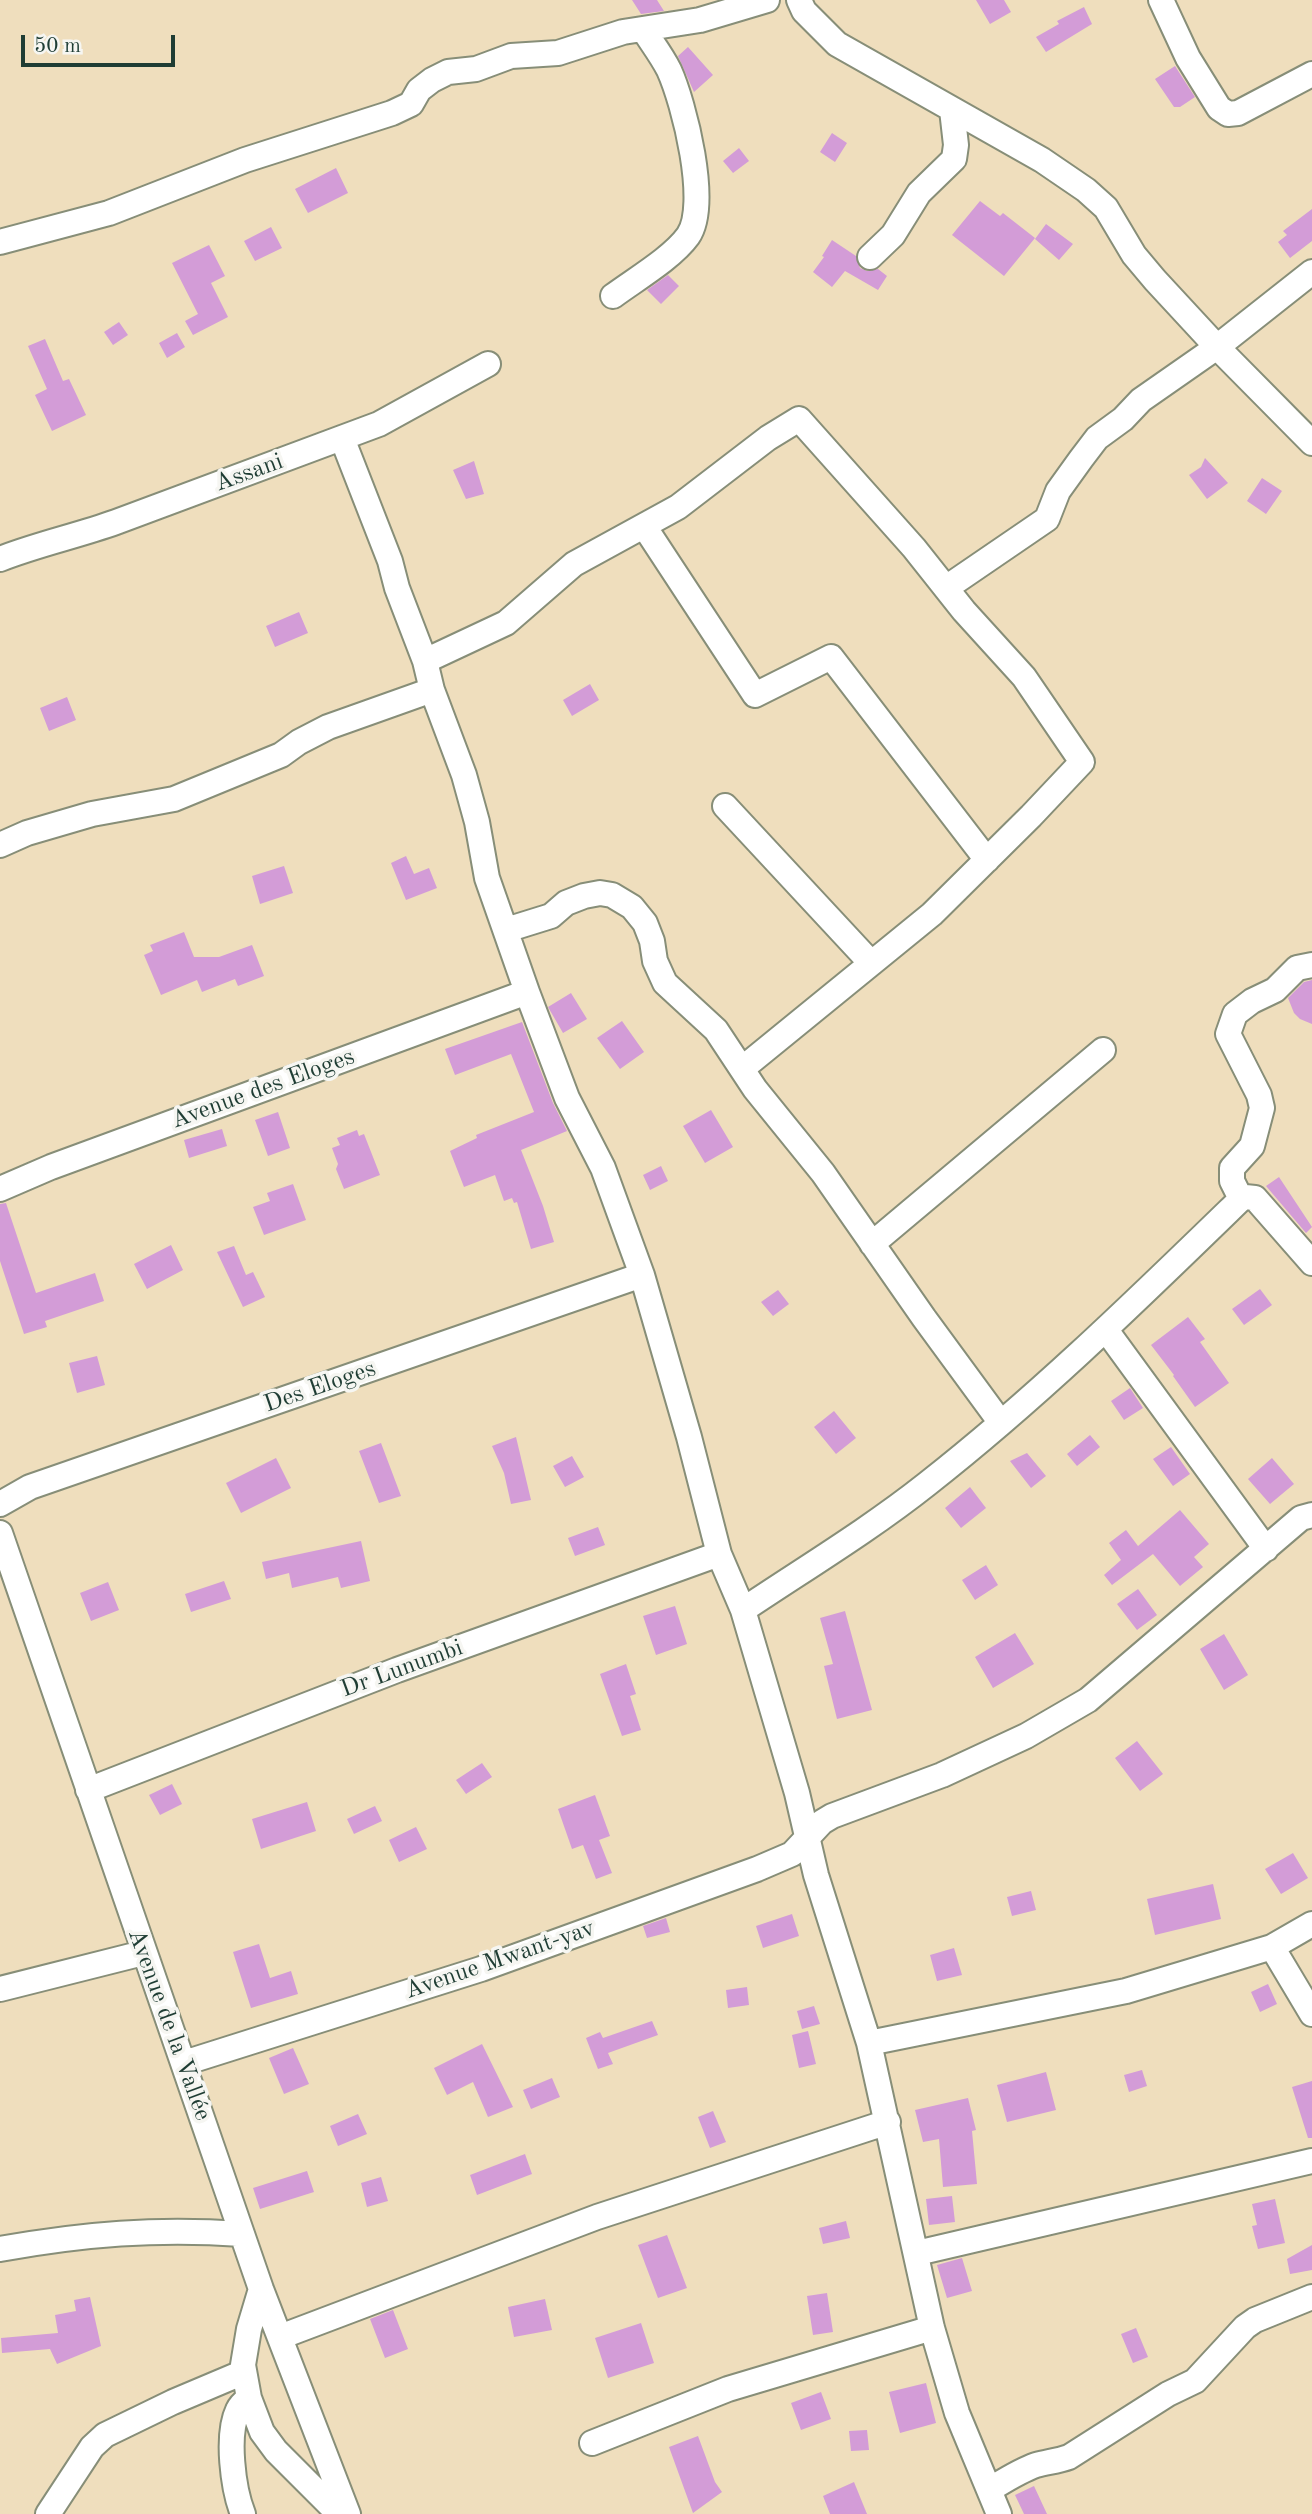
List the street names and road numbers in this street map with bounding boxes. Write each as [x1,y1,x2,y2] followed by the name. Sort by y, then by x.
[211,447,287,499] street label: Assani
[167,1042,359,1136] street label: Avenue des Eloges
[260,1354,380,1420] street label: Des Eloges
[337,1634,467,1704] street label: Dr Lunumbi
[401,1914,599,2006] street label: Avenue Mwant-yav
[121,1925,217,2125] street label: Avenue de la Vallée

